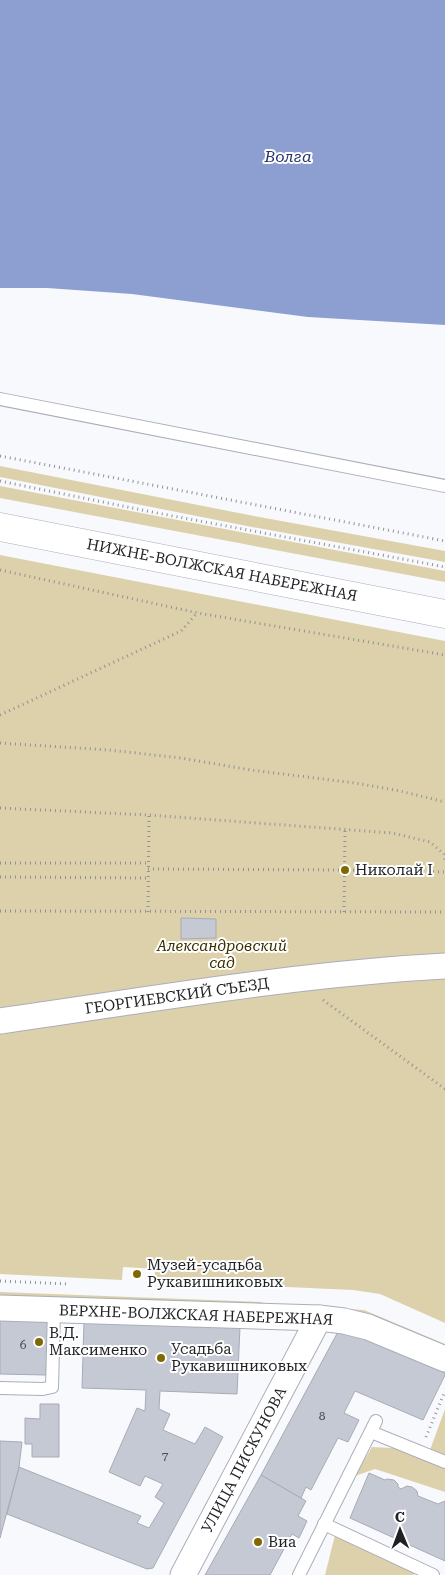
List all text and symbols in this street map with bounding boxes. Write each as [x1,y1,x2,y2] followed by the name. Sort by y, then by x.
[263,147,312,166] water label: Волга
[85,535,359,605] street label: НИЖНЕ-ВОЛЖСКАЯ НАБЕРЕЖНАЯ
[355,861,433,879] place label: Николай I
[339,864,351,876] marker: Николай I
[156,937,287,972] park label: Александровский сад
[84,974,270,1018] street label: ГЕОРГИЕВСКИЙ СЪЕЗД
[147,1256,283,1291] place label: Музей-усадьба Рукавишниковых
[131,1268,143,1280] marker: Музей-усадьба Рукавишниковых
[59,1301,333,1329] street label: ВЕРХНЕ-ВОЛЖСКАЯ НАБЕРЕЖНАЯ
[49,1324,147,1359] place label: В.Д. Максименко
[33,1336,45,1348] marker: В.Д. Максименко
[20,1338,27,1352] house number: 6
[171,1340,307,1375] place label: Усадьба Рукавишниковых
[155,1352,167,1364] marker: Усадьба Рукавишниковых
[198,1384,290,1536] street label: УЛИЦА ПИСКУНОВА
[319,1409,326,1423] house number: 8
[162,1449,169,1463] house number: 7
[375,1505,425,1555] north arrow
[395,1509,405,1525] text: С
[268,1533,296,1551] place label: Виа
[252,1536,264,1548] marker: Виа

